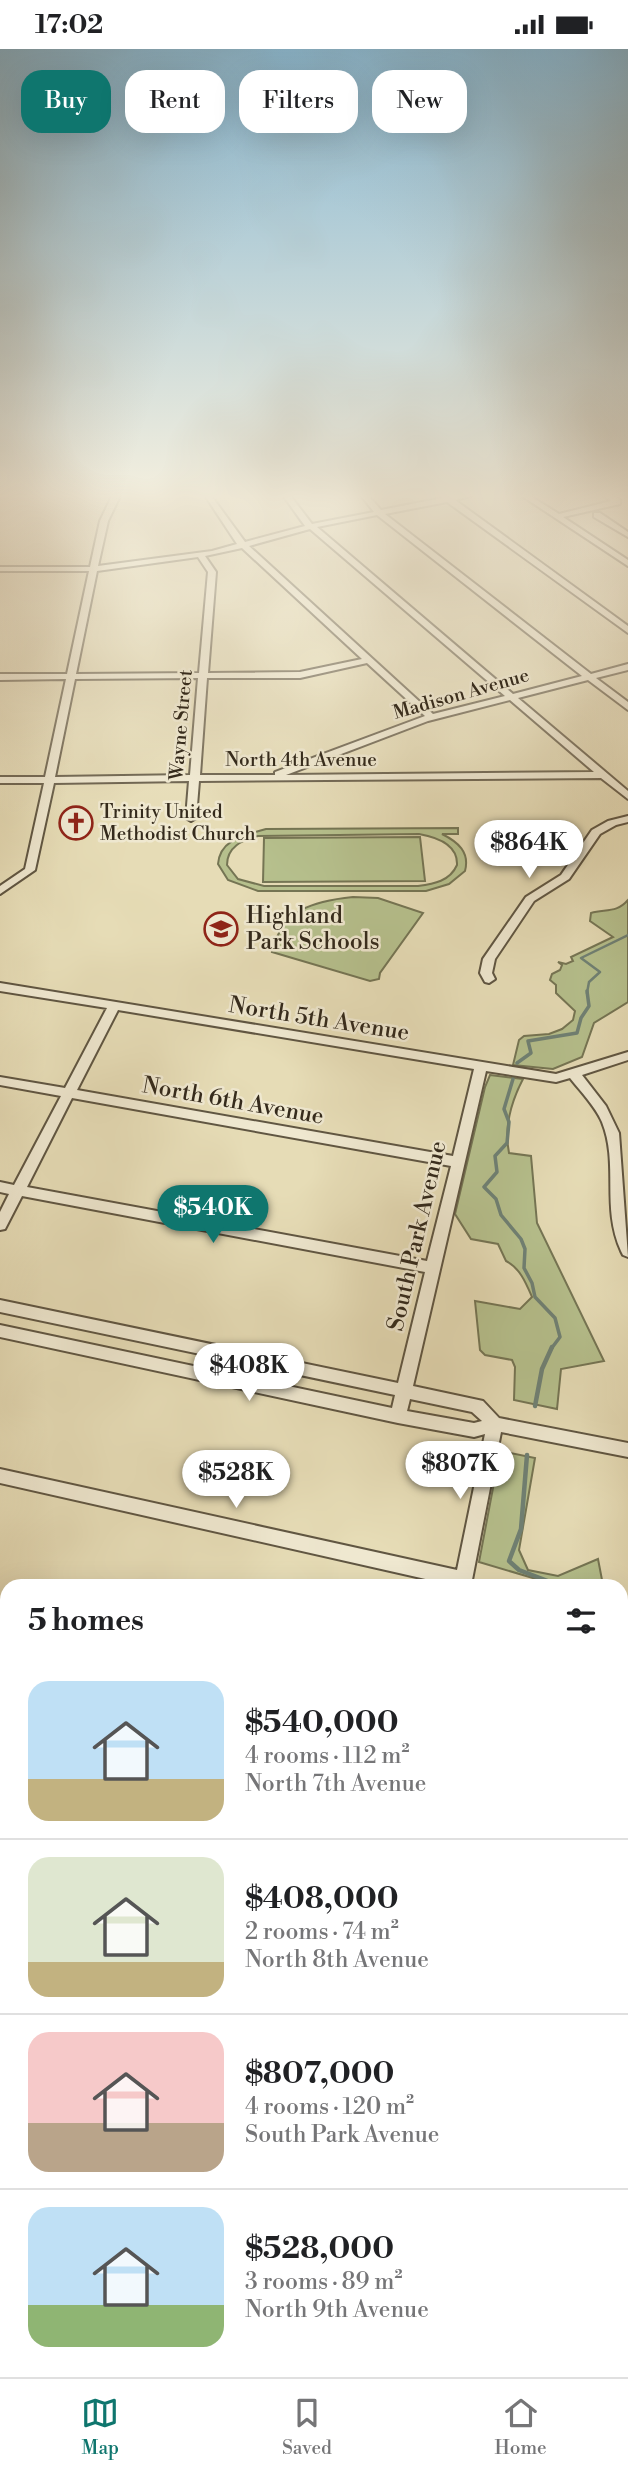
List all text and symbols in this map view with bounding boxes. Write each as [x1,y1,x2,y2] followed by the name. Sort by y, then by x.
[35,9,103,41] text: 17:02
[21,70,111,133] chip: Buy
[125,70,225,133] chip: Rent
[239,70,358,133] chip: Filters
[372,70,467,133] chip: New
[390,663,532,725] street label: Madison Avenue
[164,668,198,782] street label: Wayne Street
[225,748,377,772] street label: North 4th Avenue
[100,800,255,846] place label: Trinity United Methodist Church
[57,804,95,842] church icon: Trinity United Methodist Church
[480,821,578,880] pin: $864K
[490,829,568,857] text: $864K
[246,902,380,956] place label: Highland Park Schools
[202,910,240,948] school or university icon: Highland Park Schools
[227,991,411,1047] street label: North 5th Avenue
[140,1071,326,1131] street label: North 6th Avenue
[381,1138,453,1334] street label: South Park Avenue
[164,1185,262,1245] pin: $540K
[173,1194,253,1222] text: $540K
[200,1343,298,1403] pin: $408K
[209,1352,289,1380] text: $408K
[411,1441,509,1501] pin: $807K
[421,1450,499,1478] text: $807K
[187,1451,285,1510] pin: $528K
[198,1459,274,1487] text: $528K
[28,1602,144,1640] text: 5 homes
[562,1602,600,1640] icon: filters
[245,1704,398,1742] text: $540,000
[84,1709,168,1793] icon: home
[245,1742,410,1770] text: 4 rooms · 112 m²
[245,1770,426,1798] text: North 7th Avenue
[245,1880,399,1918] text: $408,000
[84,1885,168,1969] icon: home
[245,1918,399,1946] text: 2 rooms · 74 m²
[245,1946,429,1974] text: North 8th Avenue
[245,2055,394,2093] text: $807,000
[84,2060,168,2144] icon: home
[245,2093,414,2121] text: 4 rooms · 120 m²
[245,2121,440,2149] text: South Park Avenue
[245,2230,394,2268] text: $528,000
[84,2235,168,2319] icon: home
[245,2268,402,2296] text: 3 rooms · 89 m²
[245,2296,429,2324] text: North 9th Avenue
[81,2394,119,2460] tab: Map
[282,2394,332,2460] tab: Saved
[495,2394,547,2460] tab: Home

